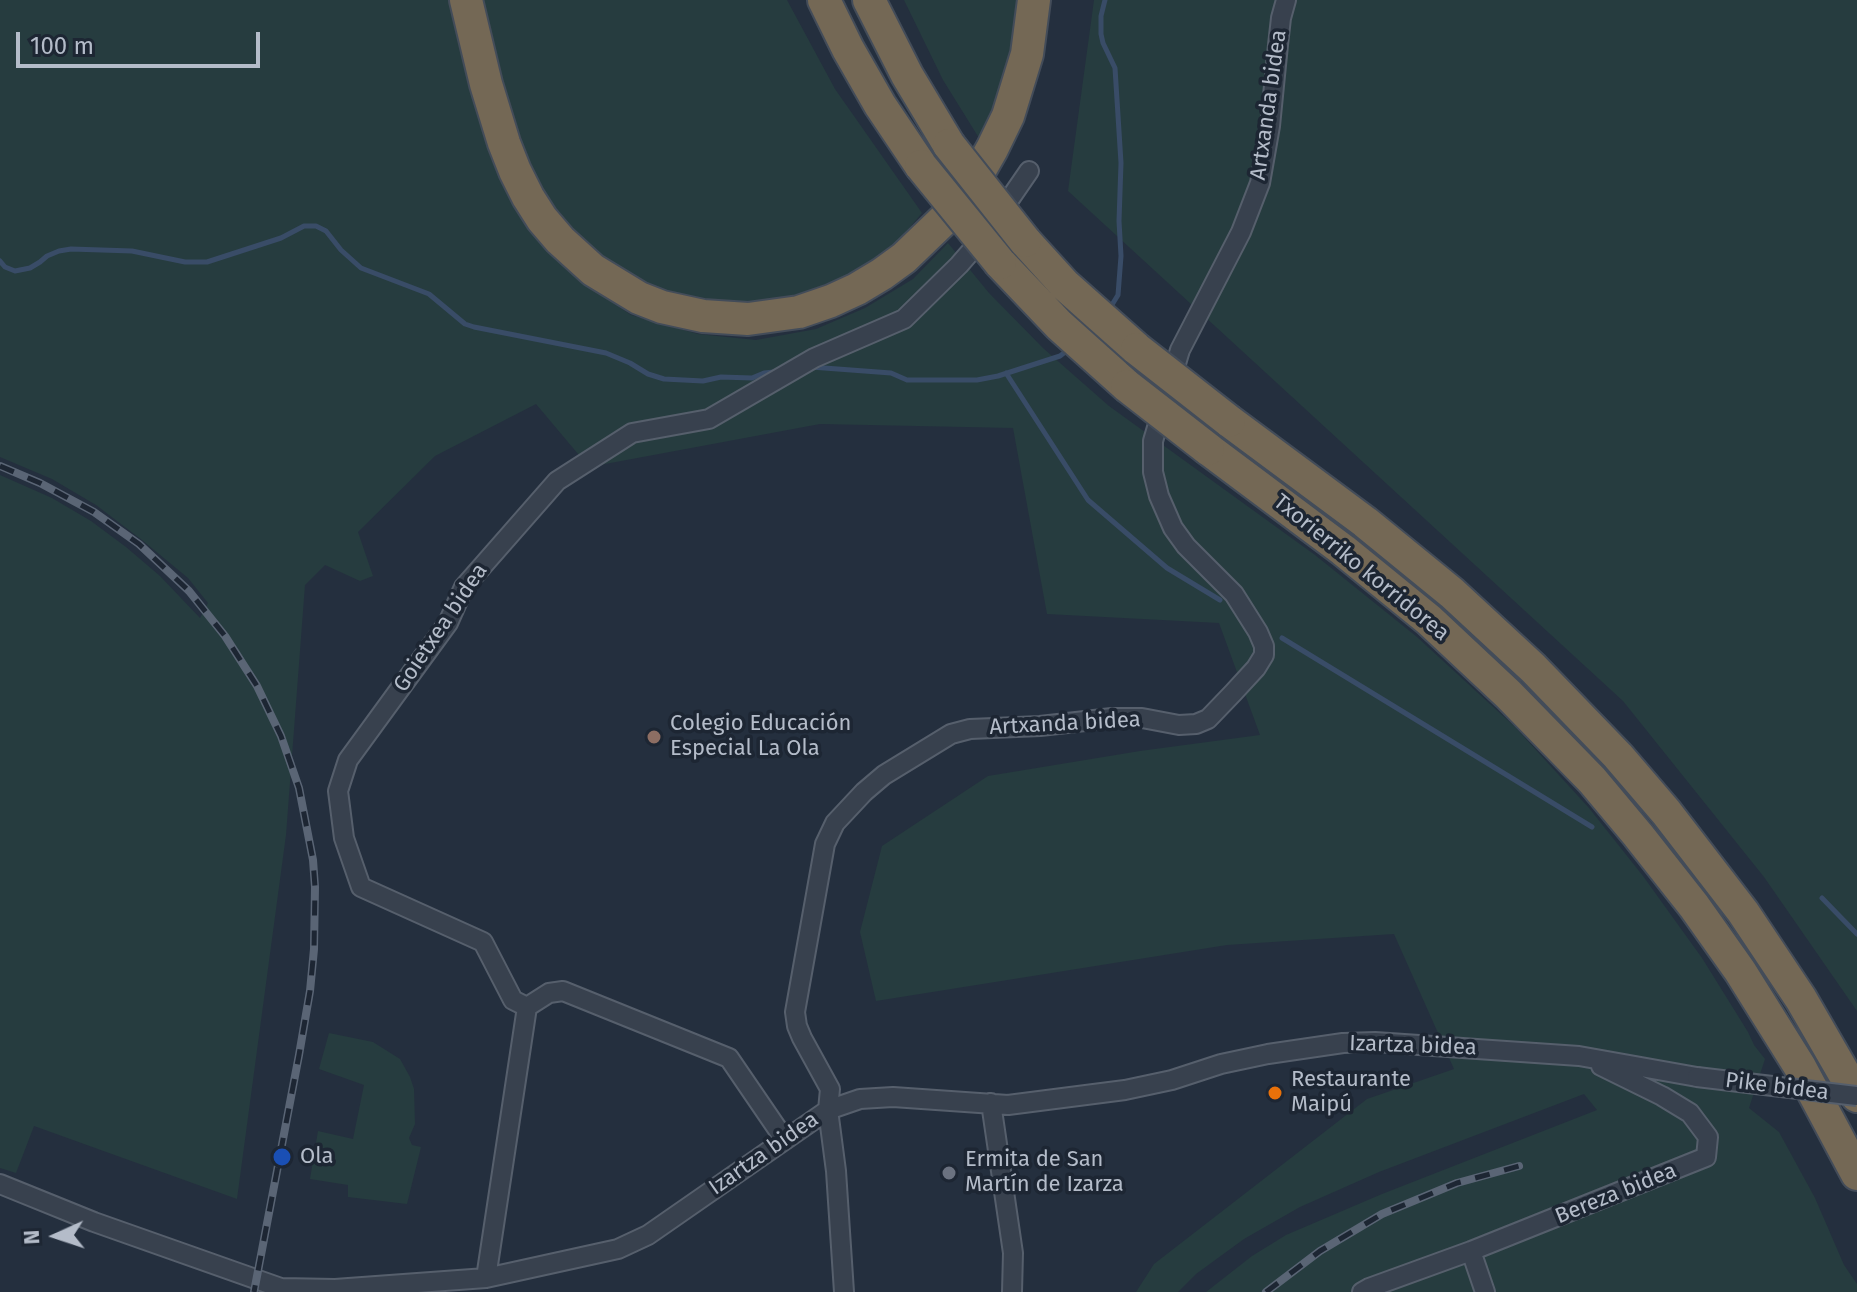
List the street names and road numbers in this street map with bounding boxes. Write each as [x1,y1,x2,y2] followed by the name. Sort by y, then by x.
[1245,28,1293,182] street label: Artxanda bidea
[1268,489,1454,647] street label: Txorierriko korridorea
[388,559,494,697] street label: Goietxea bidea
[989,707,1141,741] street label: Artxanda bidea
[1349,1031,1477,1061] street label: Izartza bidea
[1724,1068,1830,1106] street label: Pike bidea
[704,1107,824,1201] street label: Izartza bidea
[1552,1158,1680,1230] street label: Bereza bidea

